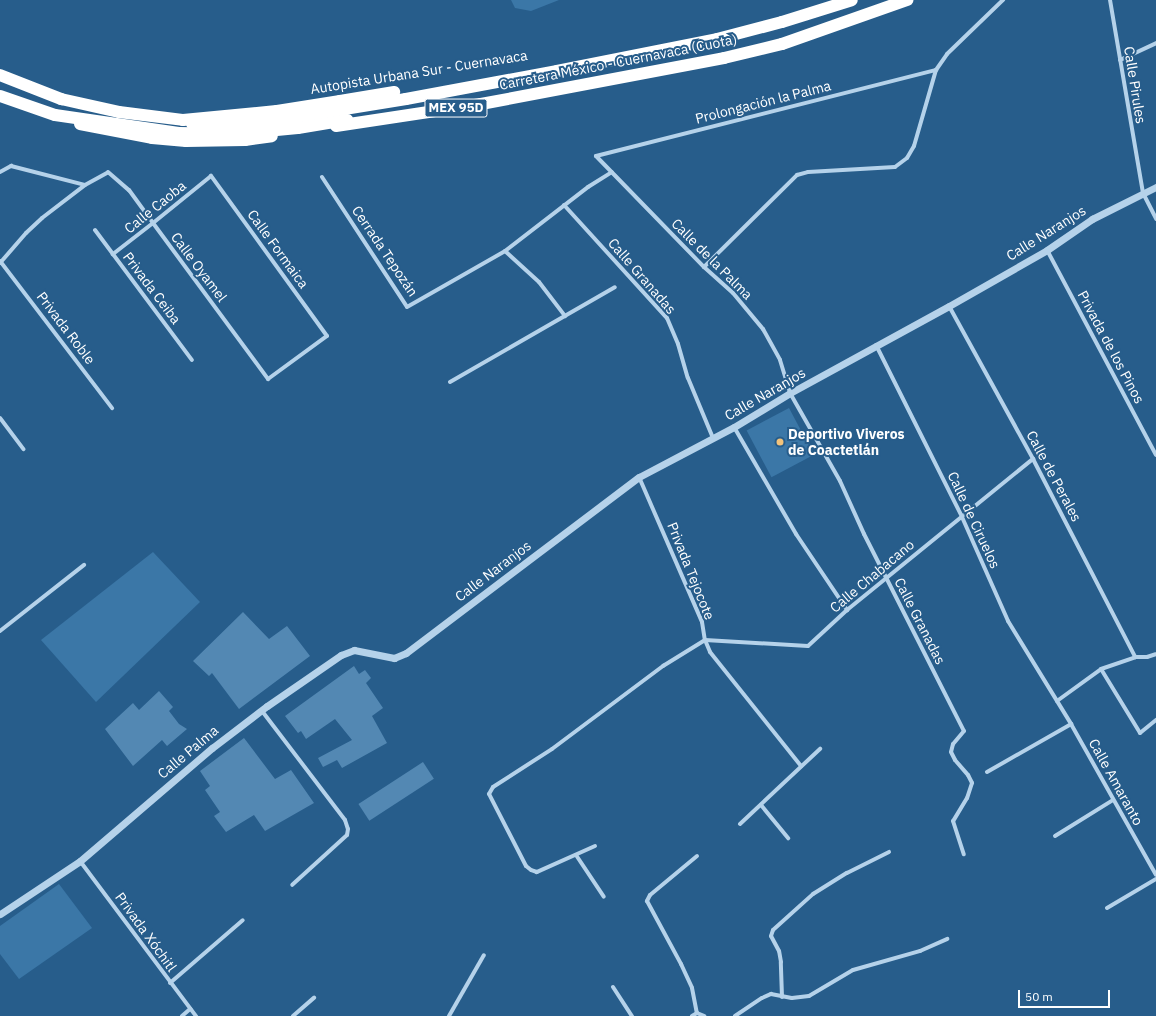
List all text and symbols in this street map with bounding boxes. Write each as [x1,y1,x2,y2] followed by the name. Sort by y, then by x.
[498,31,738,93] street label: Carretera México - Cuernavaca (Cuota)
[1121,45,1149,125] street label: Calle Pirules
[309,47,529,97] street label: Autopista Urbana Sur - Cuernavaca
[693,77,833,127] street label: Prolongación la Palma
[424,97,488,119] road number: MEX 95D
[121,177,189,237] street label: Calle Caoba
[1003,202,1089,264] street label: Calle Naranjos
[349,203,421,299] street label: Cerrada Tepozán
[244,206,312,292] street label: Calle Formaica
[668,215,756,303] street label: Calle de la Palma
[167,229,231,305] street label: Calle Oyamel
[605,235,679,317] street label: Calle Granadas
[120,249,184,327] street label: Privada Ceiba
[33,288,99,368] street label: Privada Roble
[1074,288,1148,406] street label: Privada de los Pinos
[722,364,808,424] street label: Calle Naranjos
[788,426,905,458] place label: Deportivo Viveros de Coactetlán
[1023,428,1085,524] street label: Calle de Perales
[775,437,785,447] marker: Deportivo Viveros de Coactetlán
[944,469,1004,571] street label: Calle de Ciruelos
[664,520,718,622] street label: Privada Tejocote
[826,536,918,616] street label: Calle Chabacano
[452,537,534,605] street label: Calle Naranjos
[891,575,949,667] street label: Calle Granadas
[154,722,222,782] street label: Calle Palma
[1085,736,1147,828] street label: Calle Amaranto
[112,889,180,975] street label: Privada Xóchitl
[1020,982,1112,1008] scale bar
[1025,989,1053,1004] text: 50 m

